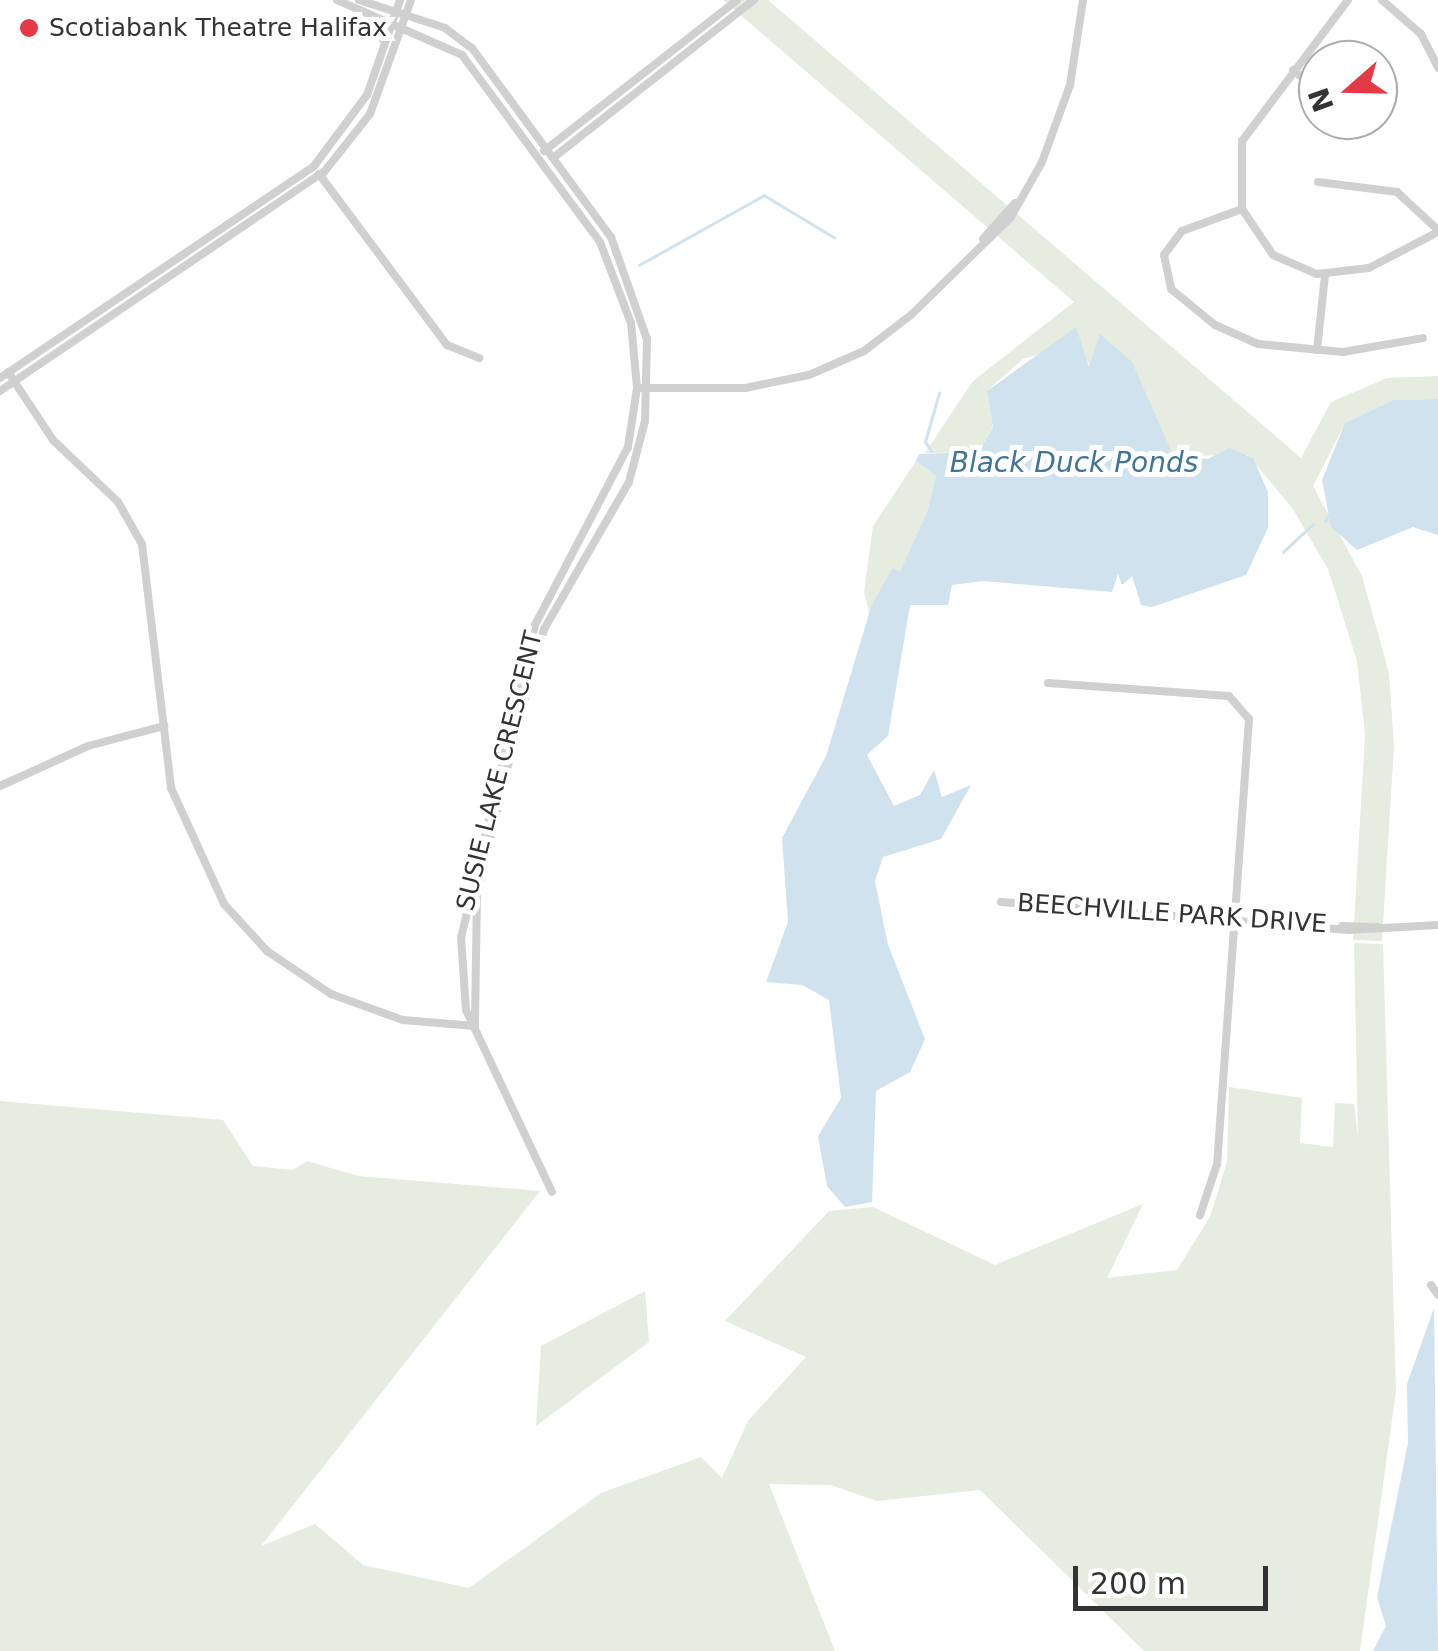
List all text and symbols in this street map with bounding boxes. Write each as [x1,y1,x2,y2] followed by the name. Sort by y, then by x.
[49,13,387,43] place label: Scotiabank Theatre Halifax
[18,17,40,39] marker: Scotiabank Theatre Halifax
[1298,40,1398,140] north arrow
[1302,83,1341,116] text: N
[950,446,1198,480] water label: Black Duck Ponds
[451,628,549,914] street label: SUSIE LAKE CRESCENT
[1016,888,1328,940] street label: BEECHVILLE PARK DRIVE
[1078,1546,1273,1608] scale bar
[1090,1566,1186,1601] text: 200 m

